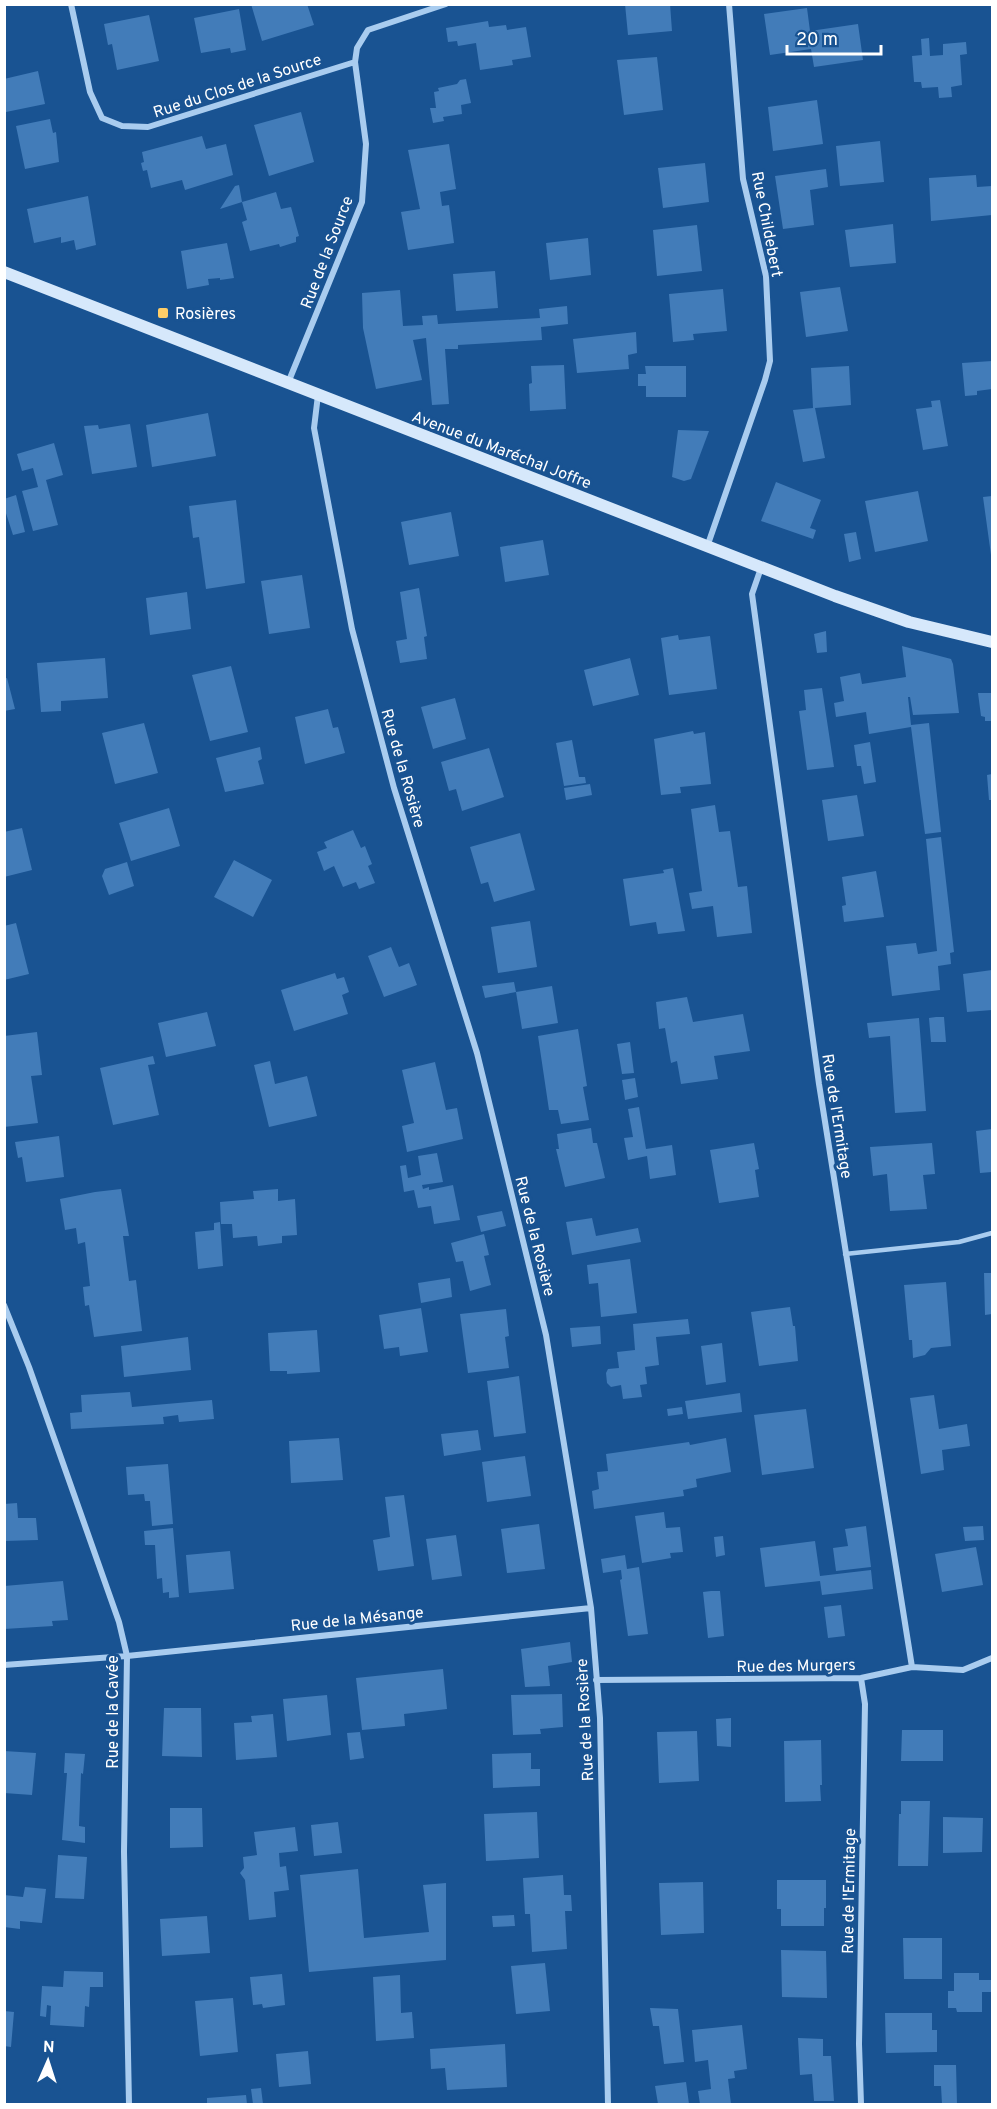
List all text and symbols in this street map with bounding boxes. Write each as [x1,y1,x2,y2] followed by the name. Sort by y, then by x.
[787,18,882,56] scale bar
[796,29,838,52] text: 20 m
[151,50,324,124] street label: Rue du Clos de la Source
[746,170,786,279] street label: Rue Childebert
[297,193,359,312] street label: Rue de la Source
[175,305,236,325] place label: Rosières
[156,306,170,320] marker: Rosières
[409,407,594,494] street label: Avenue du Maréchal Joffre
[376,707,429,830] street label: Rue de la Rosière
[816,1053,856,1180] street label: Rue de l'Ermitage
[509,1174,559,1299] street label: Rue de la Rosière
[290,1603,425,1637] street label: Rue de la Mésange
[104,1655,124,1769] street label: Rue de la Cavée
[736,1656,856,1678] street label: Rue des Murgers
[573,1658,599,1782] street label: Rue de la Rosière
[839,1828,861,1954] street label: Rue de l'Ermitage
[18,2031,78,2091] north arrow
[42,2038,55,2058] text: N

